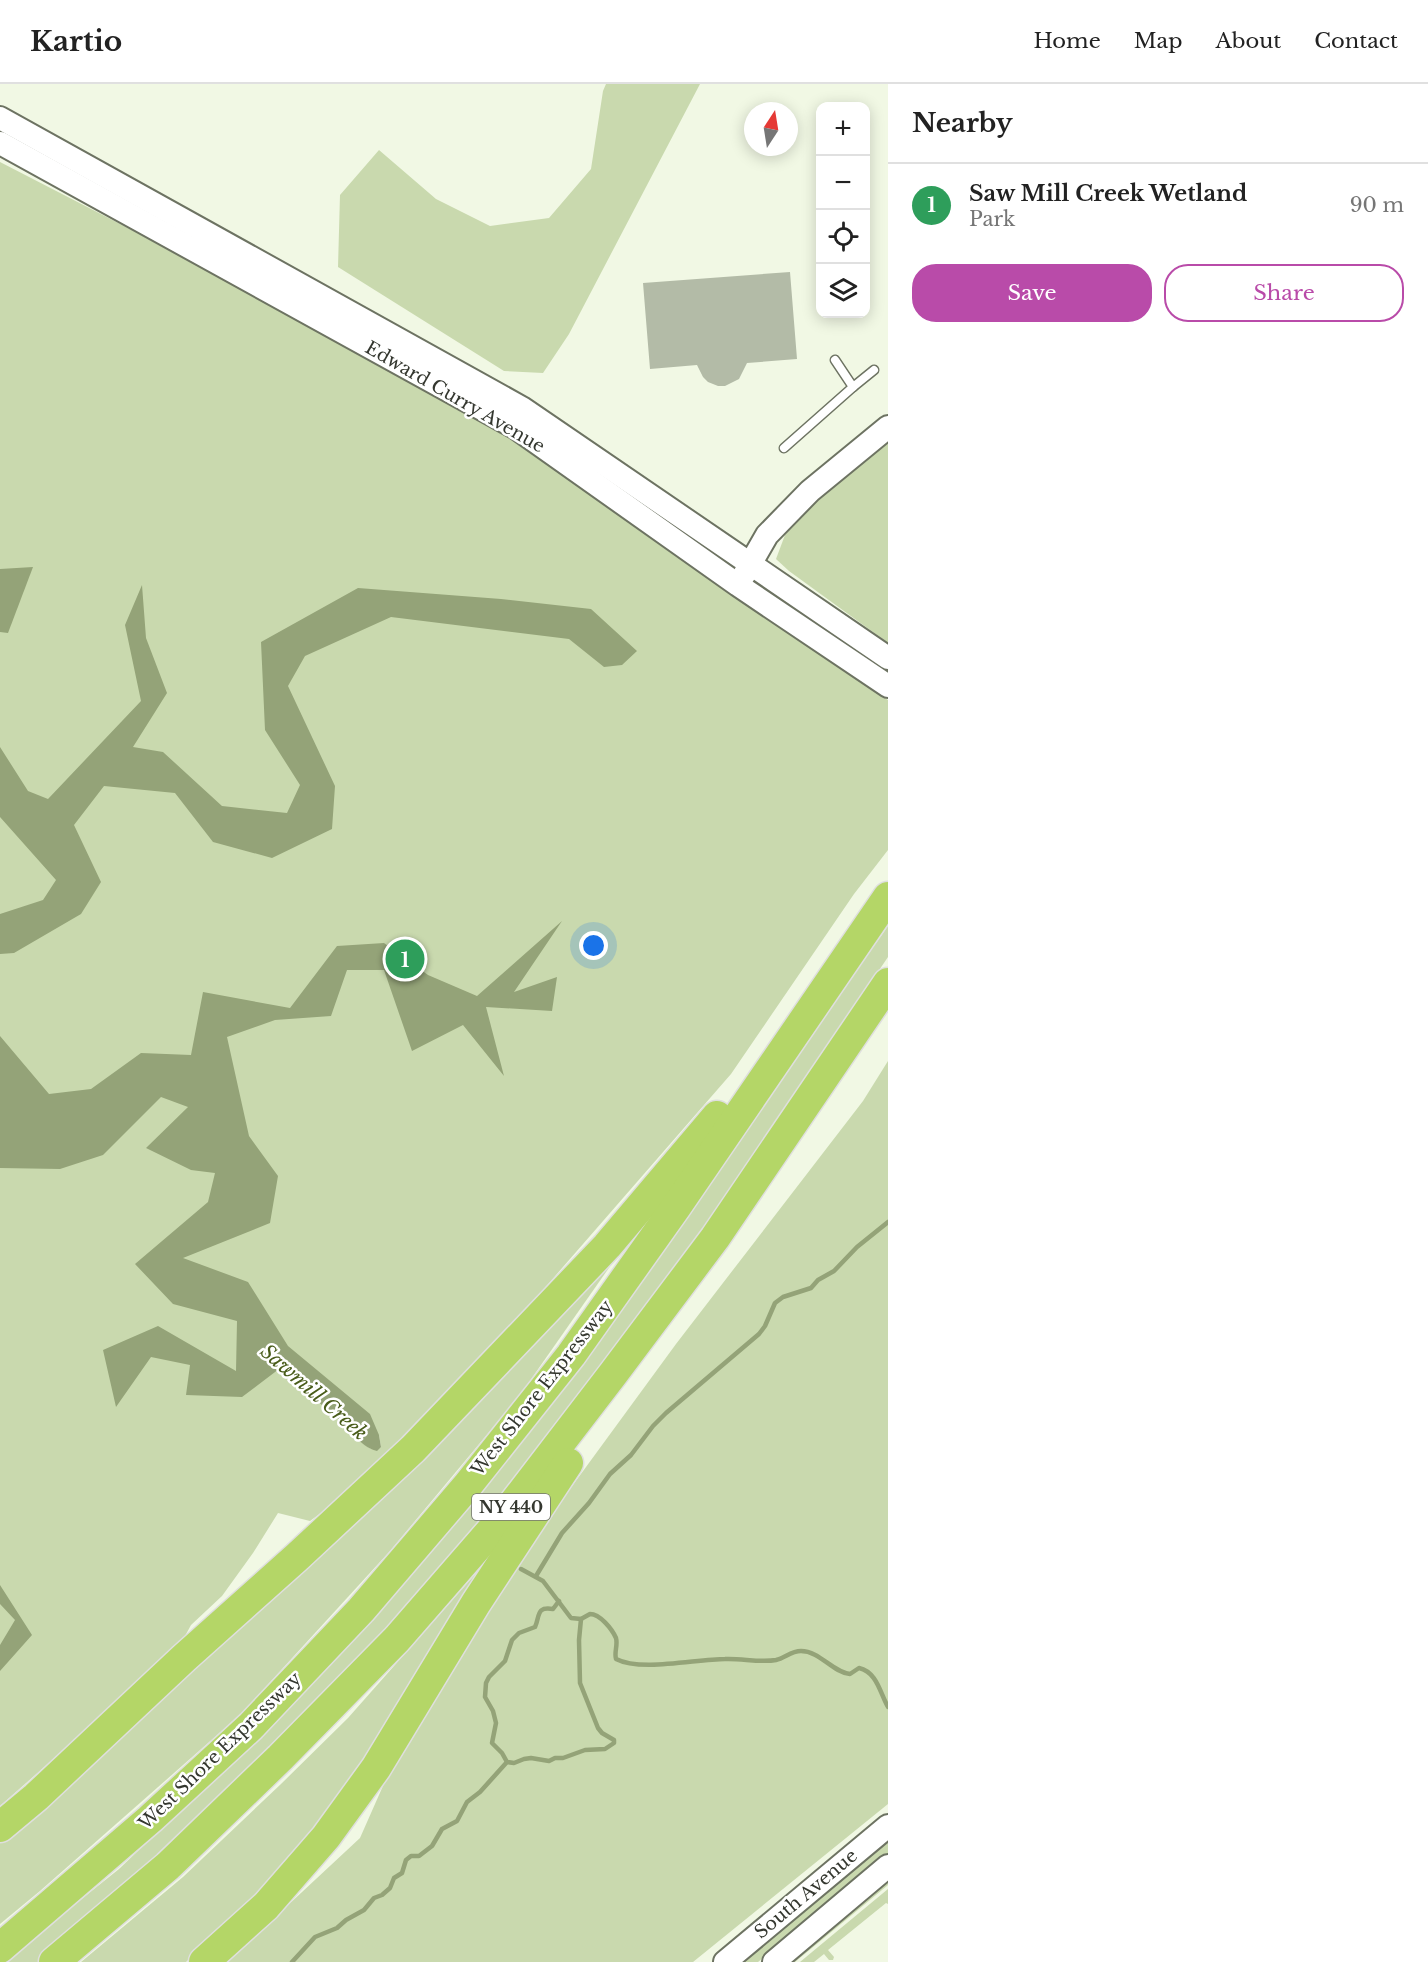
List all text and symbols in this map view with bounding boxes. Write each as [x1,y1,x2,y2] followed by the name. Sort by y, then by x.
[30,24,122,59] text: Kartio
[1034,28,1101,54] text: Home
[1134,28,1182,54] text: Map
[1215,28,1281,54] text: About
[1314,28,1398,54] text: Contact
[744,102,798,156] north arrow
[816,102,870,318] map controls
[816,102,870,156] button: +
[912,107,1013,139] text: Nearby
[816,156,870,210] button: −
[969,180,1247,207] text: Saw Mill Creek Wetland
[927,193,936,217] text: 1
[1350,193,1404,217] text: 90 m
[969,207,1015,231] text: Park
[816,210,870,264] button: locate
[816,264,870,318] button: layers
[912,264,1152,322] button: Save
[1164,264,1404,322] button: Share
[361,337,549,457] street label: Edward Curry Avenue
[579,931,608,960] your location
[386,936,424,982] pin: 1
[466,1295,618,1481] street label: West Shore Expressway
[256,1339,372,1445] water label: Sawmill Creek
[472,1494,550,1520] road number: NY 440
[133,1667,306,1835] street label: West Shore Expressway
[750,1845,862,1943] street label: South Avenue

